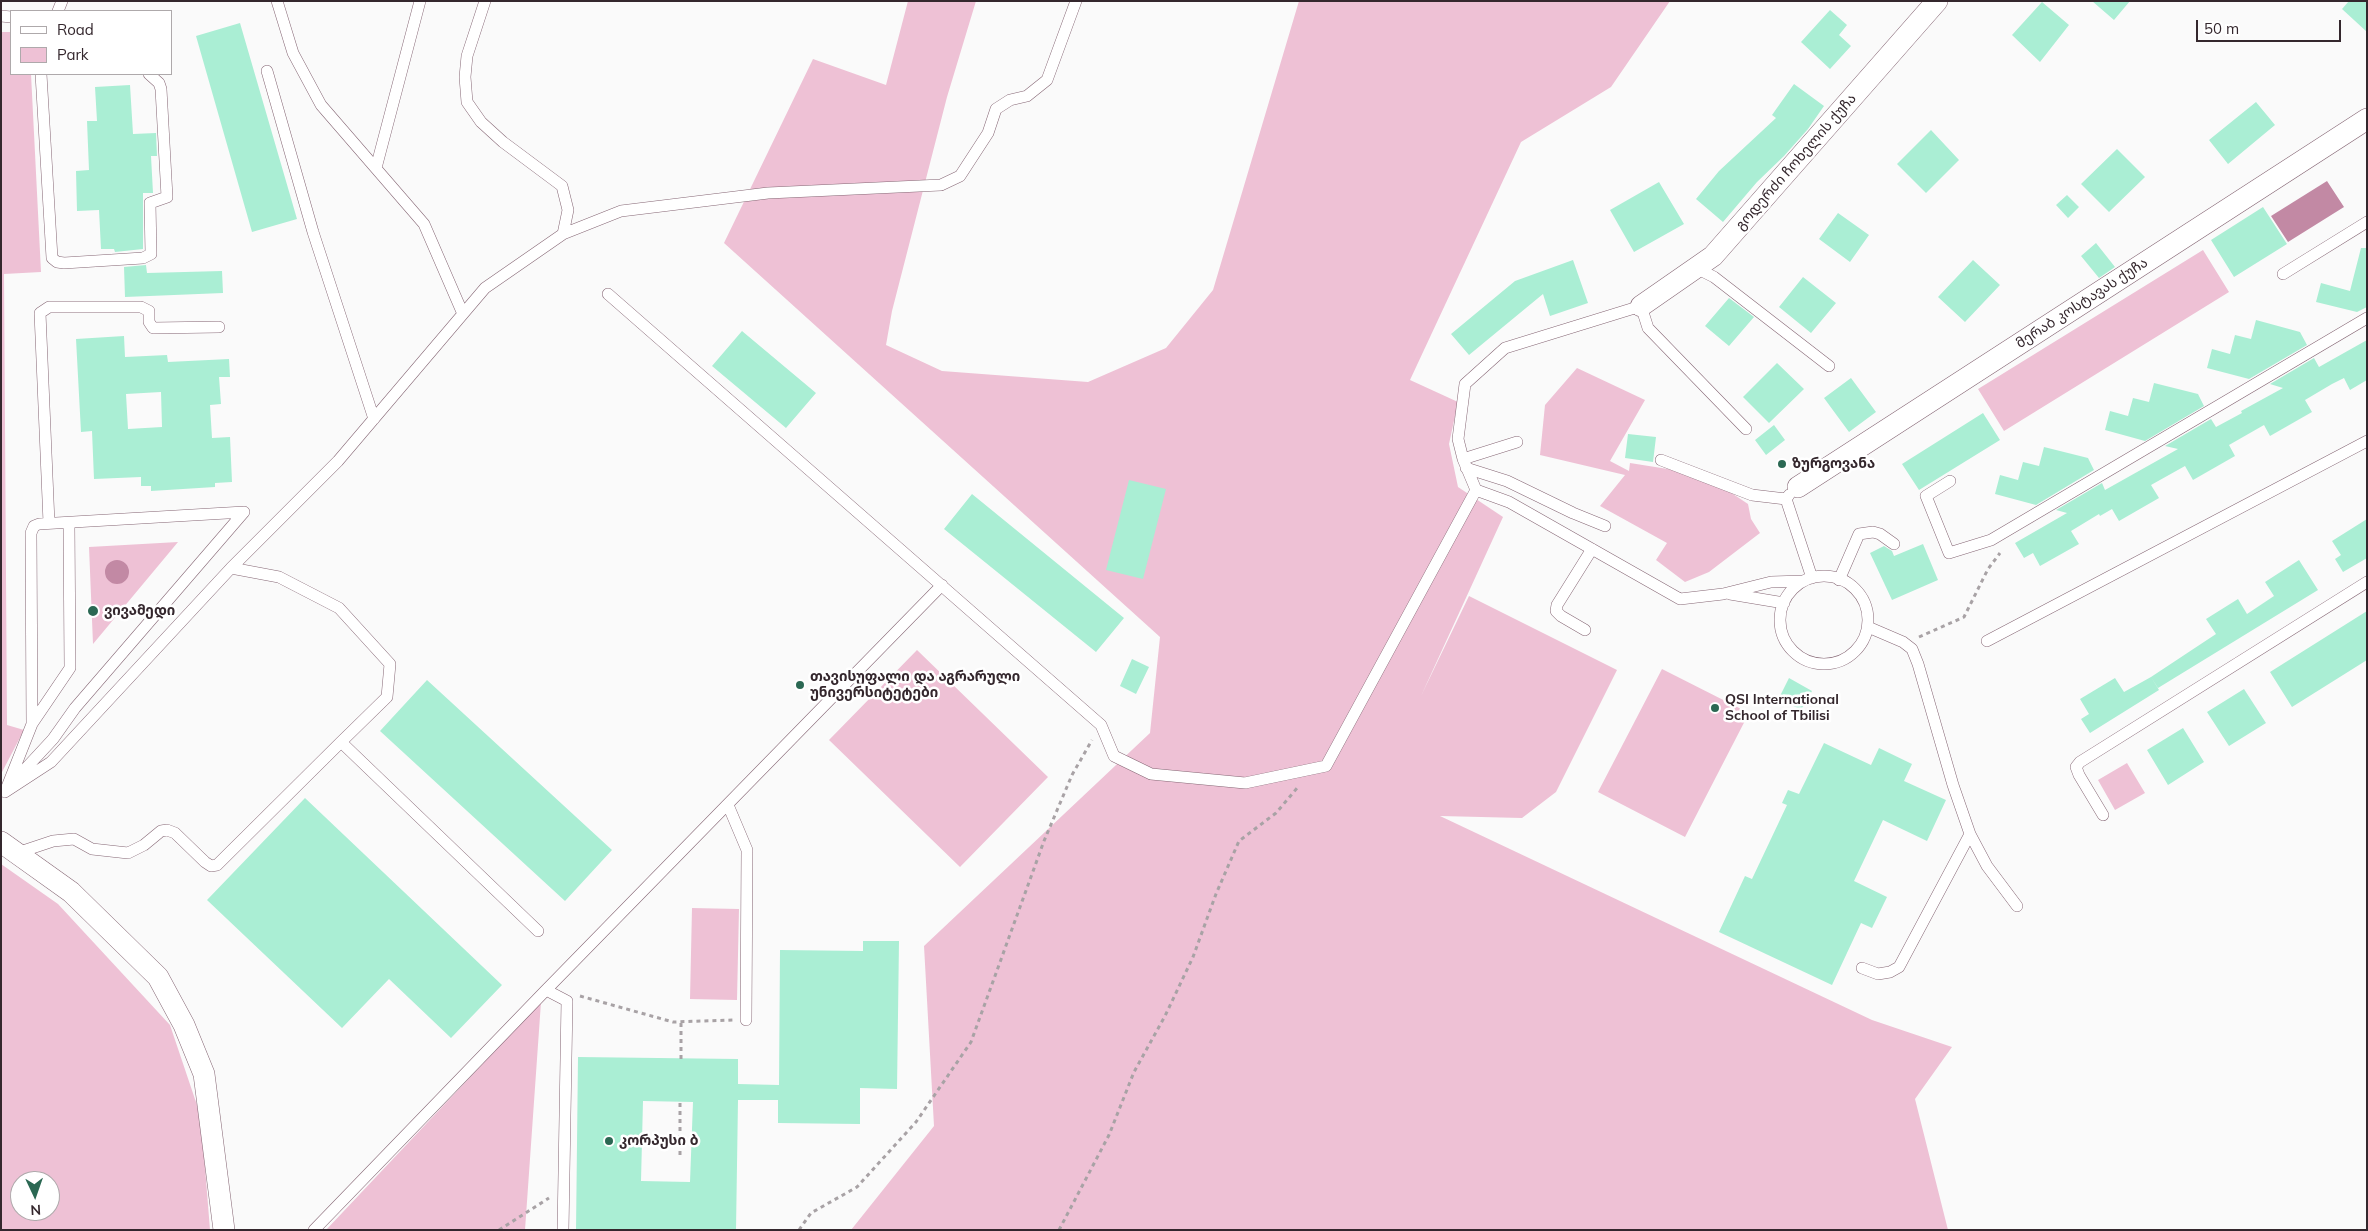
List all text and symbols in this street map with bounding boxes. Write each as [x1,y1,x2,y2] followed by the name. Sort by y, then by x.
[10,10,172,75] legend
[2198,10,2343,42] scale bar
[2204,19,2239,38] text: 50 m
[57,20,94,39] text: Road
[57,45,89,64] text: Park
[1732,90,1860,234] street label: გოდერძი ჩოხელის ქუჩა
[2013,254,2151,352] street label: მერაბ კოსტავას ქუჩა
[1792,456,1875,472] place label: ზურგოვანა
[1776,458,1788,470] marker: ზურგოვანა
[104,603,175,619] place label: ვივამედი
[86,604,100,618] marker: ვივამედი
[810,669,1020,702] place label: თავისუფალი და აგრარული უნივერსიტეტები
[794,679,806,691] marker: თავისუფალი და აგრარული უნივერსიტეტები
[1725,692,1839,724] place label: QSI International School of Tbilisi
[1709,702,1721,714] marker: QSI International School of Tbilisi
[619,1133,698,1149] place label: კორპუსი ბ
[603,1135,615,1147] marker: კორპუსი ბ
[10,1171,60,1221] north arrow
[30,1201,41,1219] text: N

